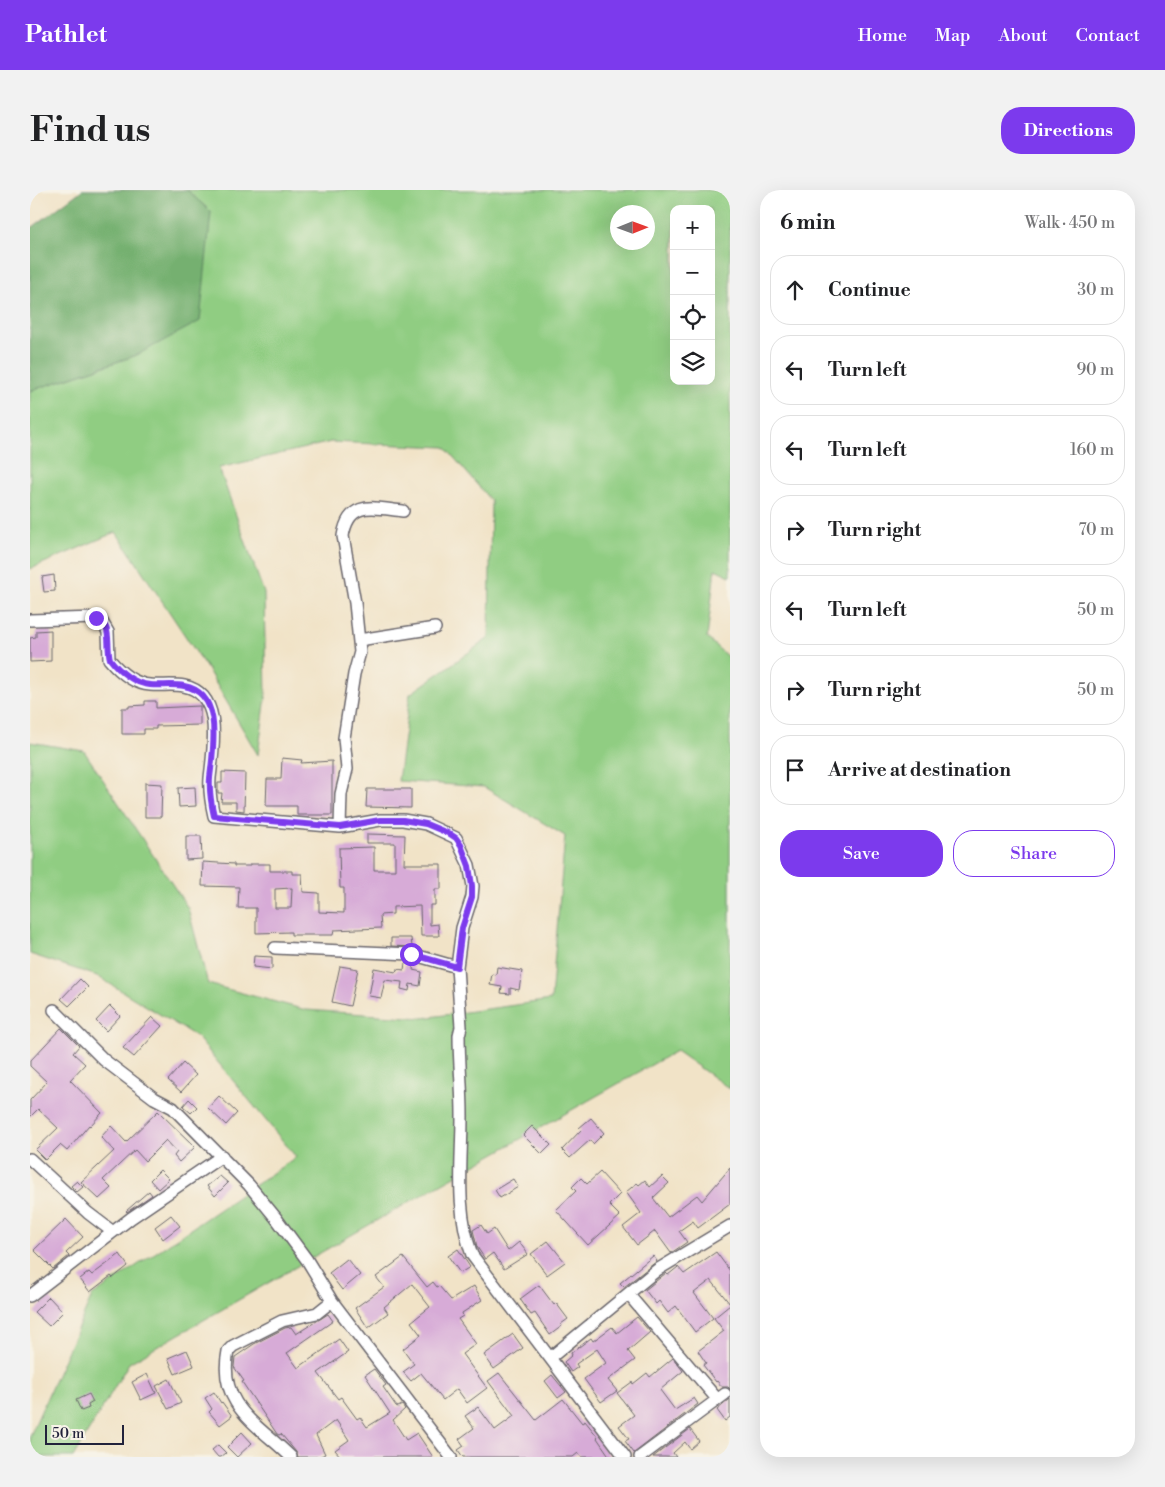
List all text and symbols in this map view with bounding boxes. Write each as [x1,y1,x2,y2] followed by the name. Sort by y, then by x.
[25,20,107,50] text: Pathlet
[858,24,907,47] text: Home
[935,24,971,47] text: Map
[999,24,1048,47] text: About
[1076,24,1140,47] text: Contact
[1001,107,1135,154] button: Directions
[30,109,150,152] text: Find us
[610,205,655,250] north arrow
[670,205,715,385] map controls
[670,205,715,250] button: +
[780,210,835,236] text: 6 min
[1025,213,1115,233] text: Walk · 450 m
[670,250,715,295] button: −
[781,276,809,304] icon: ahead
[828,278,911,302] text: Continue
[1077,280,1114,300] text: 30 m
[670,295,715,340] button: locate
[670,340,715,385] button: layers
[781,356,809,384] icon: left
[828,358,907,382] text: Turn left
[1076,360,1114,380] text: 90 m
[781,436,809,464] icon: left
[828,438,907,462] text: Turn left
[1070,440,1114,460] text: 160 m
[781,516,809,544] icon: right
[828,518,921,542] text: Turn right
[1078,520,1114,540] text: 70 m
[781,596,809,624] icon: left
[828,598,907,622] text: Turn left
[1077,600,1114,620] text: 50 m
[85,607,108,630] route end
[781,676,809,704] icon: right
[828,678,921,702] text: Turn right
[1077,680,1114,700] text: 50 m
[781,756,809,784] icon: arrive
[828,758,1011,782] text: Arrive at destination
[780,830,943,877] button: Save
[953,830,1115,877] button: Share
[400,943,423,966] route start
[45,1422,124,1445] scale bar
[52,1425,84,1443] text: 50 m

